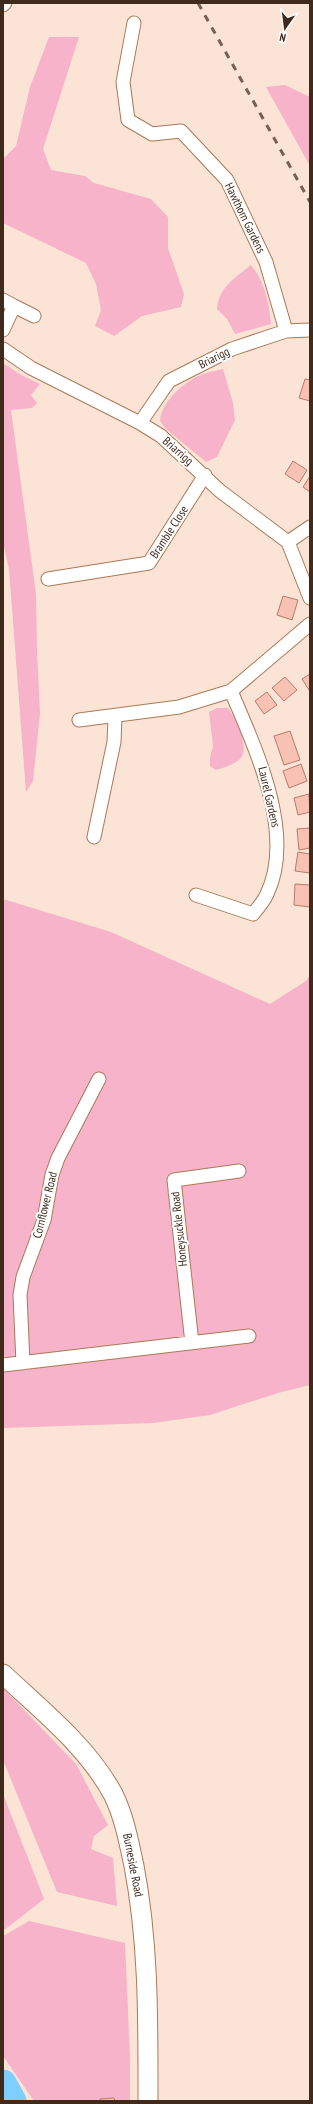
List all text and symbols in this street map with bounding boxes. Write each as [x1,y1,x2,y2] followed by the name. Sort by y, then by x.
[265,8,305,48] north arrow
[278,30,287,45] text: N
[222,180,269,256] street label: Hawthorn Gardens
[196,343,232,372] street label: Briarigg
[160,433,197,468] street label: Briarrigg
[146,503,191,561] street label: Bramble Close
[255,765,284,829] street label: Laurel Gardens
[29,1170,60,1240] street label: Cornflower Road
[167,1191,190,1267] street label: Honeysuckle Road
[120,1832,147,1898] street label: Burneside Road

